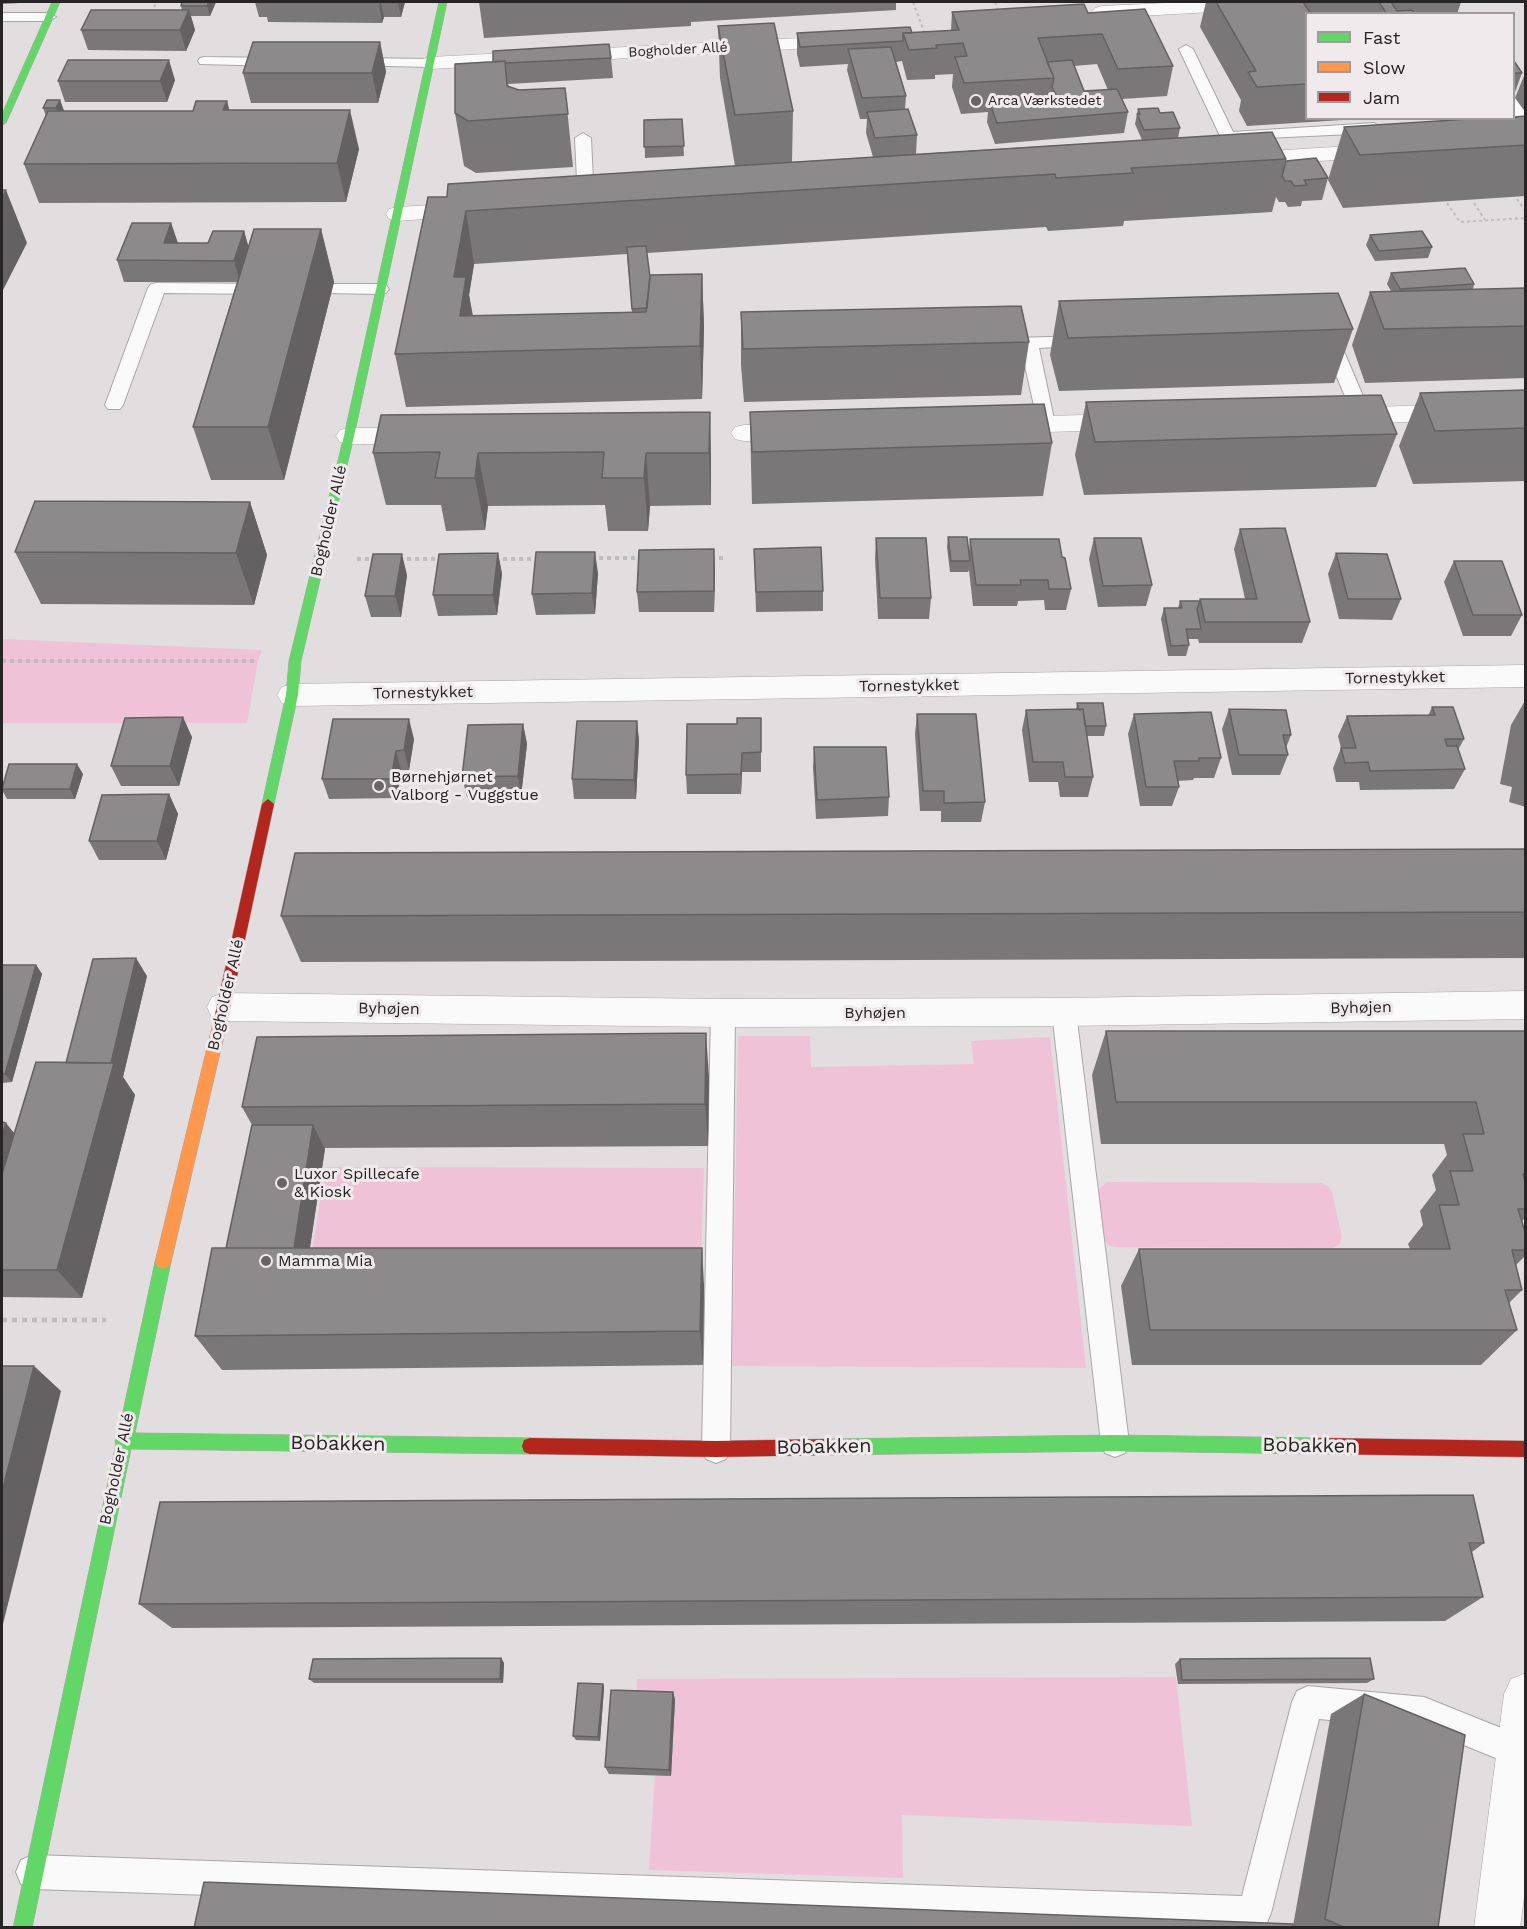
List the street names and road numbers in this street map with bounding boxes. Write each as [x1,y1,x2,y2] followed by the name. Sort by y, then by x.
[628,39,728,61] street label: Bogholder Allé
[307,463,351,579] street label: Bogholder Allé
[1345,668,1445,688] street label: Tornestykket
[859,676,959,696] street label: Tornestykket
[373,683,473,703] street label: Tornestykket
[204,937,248,1053] street label: Bogholder Allé
[1330,998,1392,1018] street label: Byhøjen
[358,999,420,1019] street label: Byhøjen
[844,1003,906,1023] street label: Byhøjen
[96,1411,138,1527] street label: Bogholder Allé
[290,1431,386,1457] street label: Bobakken
[1262,1433,1358,1459] street label: Bobakken
[776,1434,872,1460] street label: Bobakken

